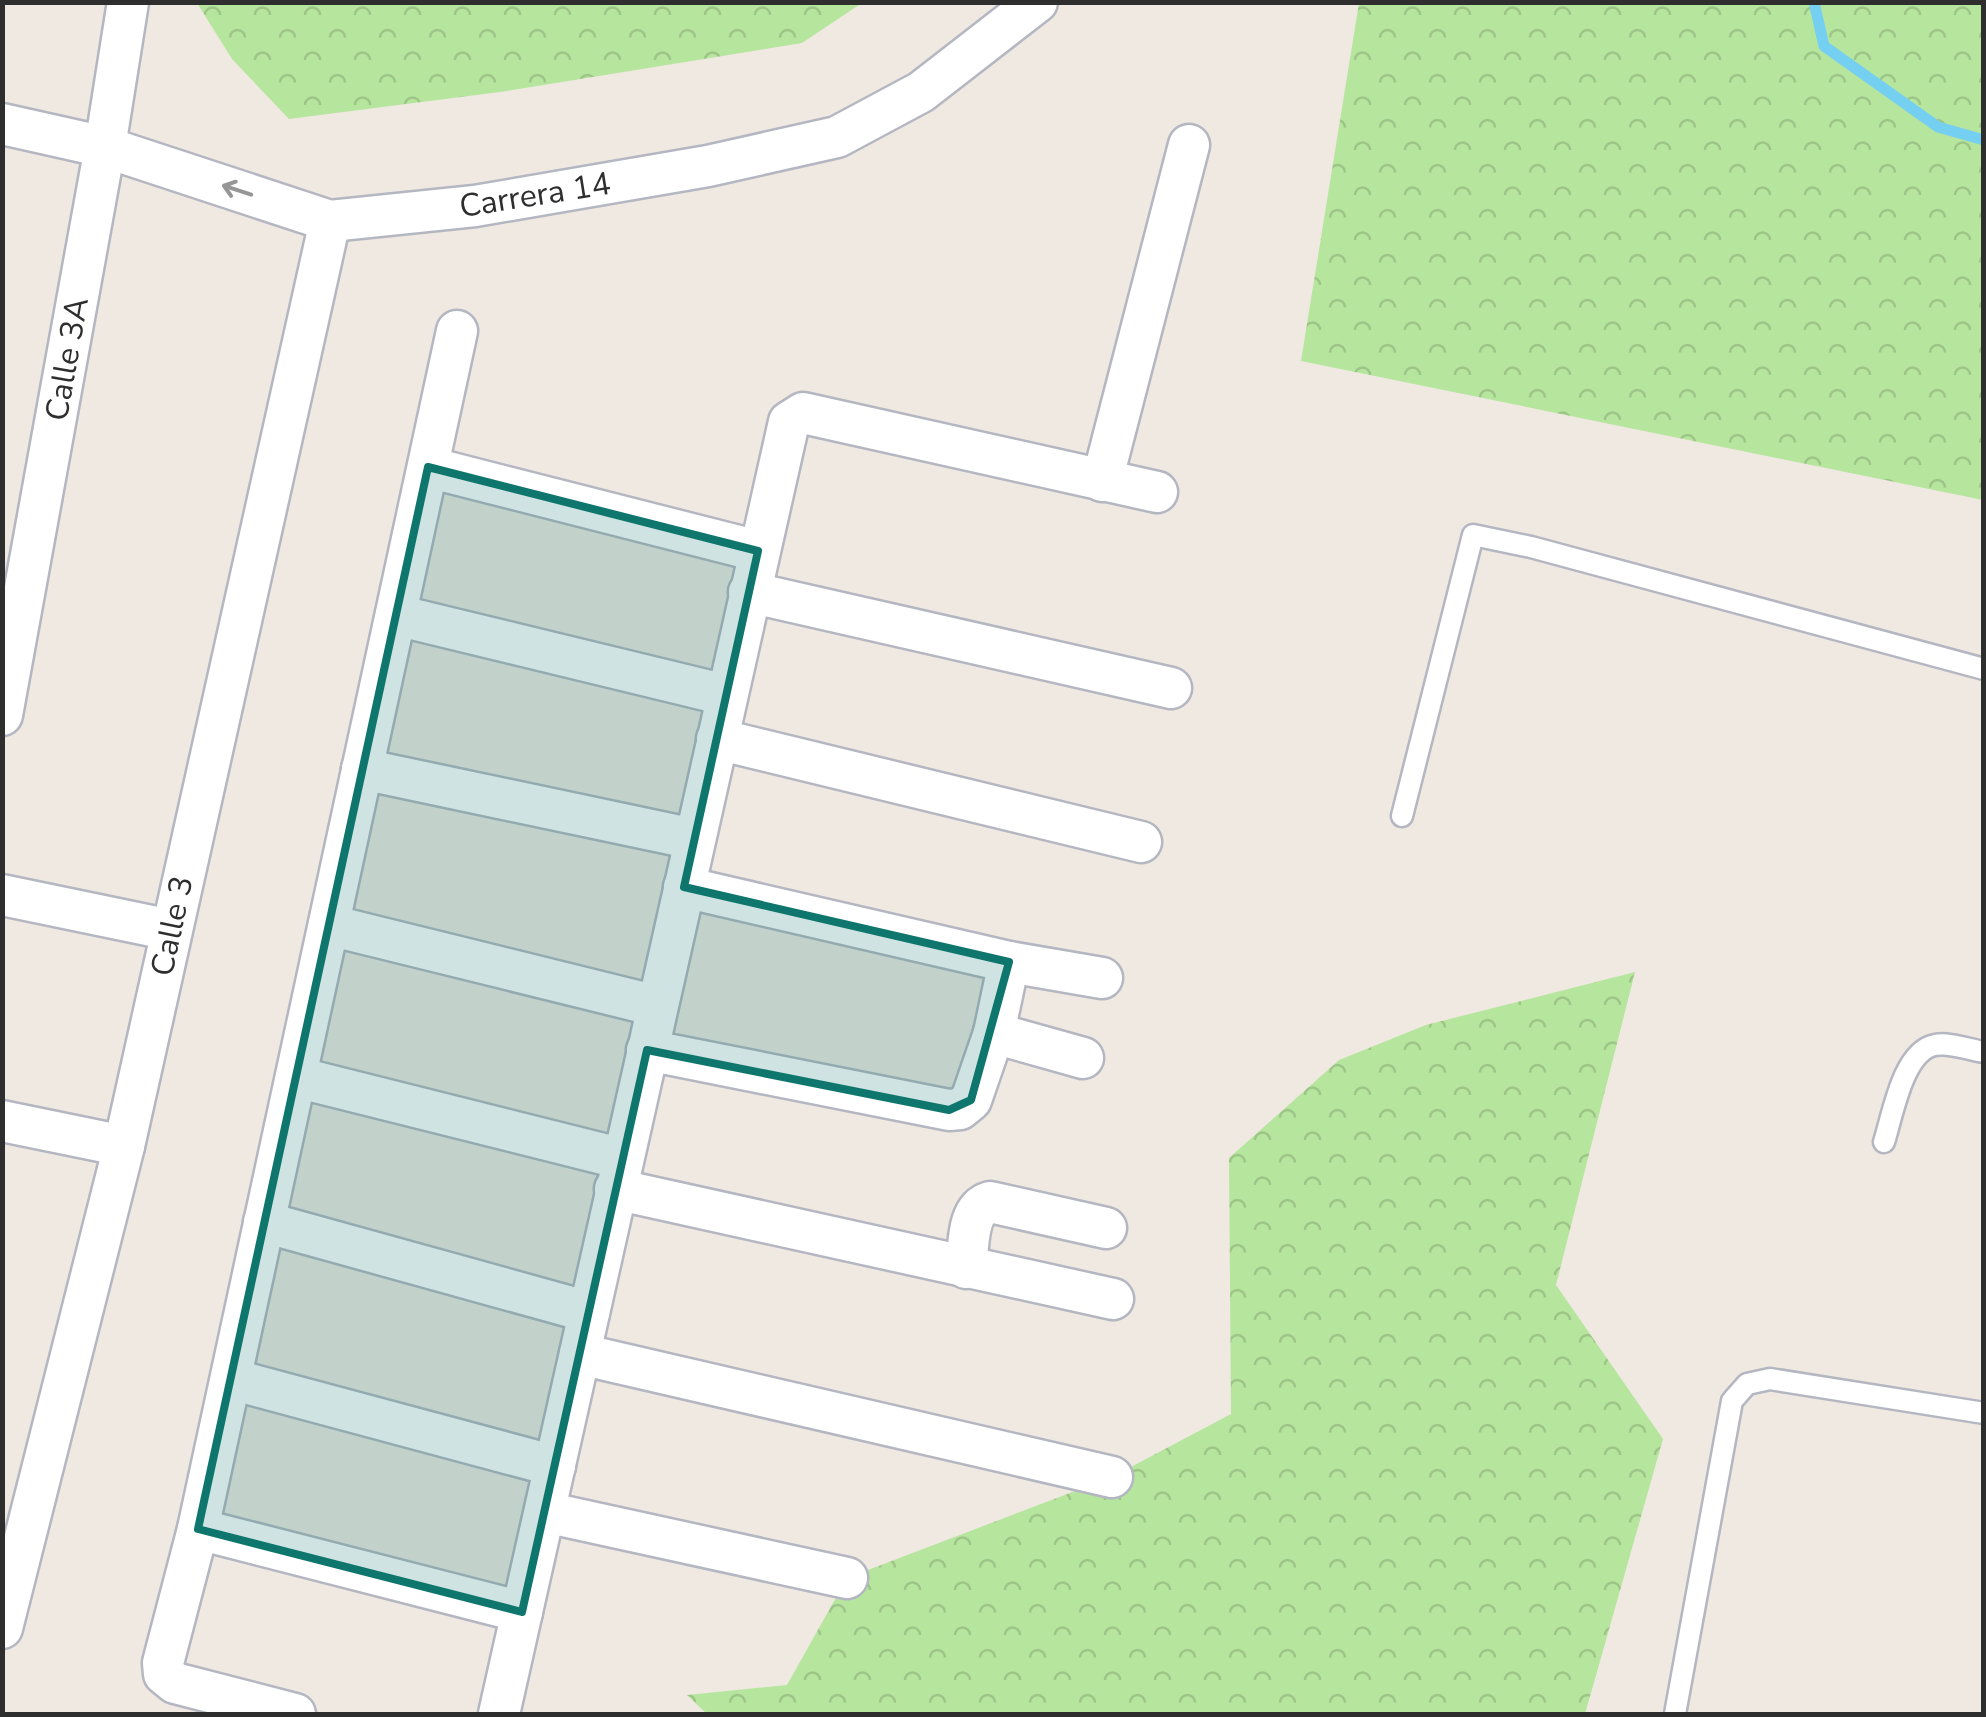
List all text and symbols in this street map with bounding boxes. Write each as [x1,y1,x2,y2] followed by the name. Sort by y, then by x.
[456,162,614,228] street label: Carrera 14
[222,180,254,198] one-way arrow
[35,294,99,424] street label: Calle 3A
[140,872,204,980] street label: Calle 3

